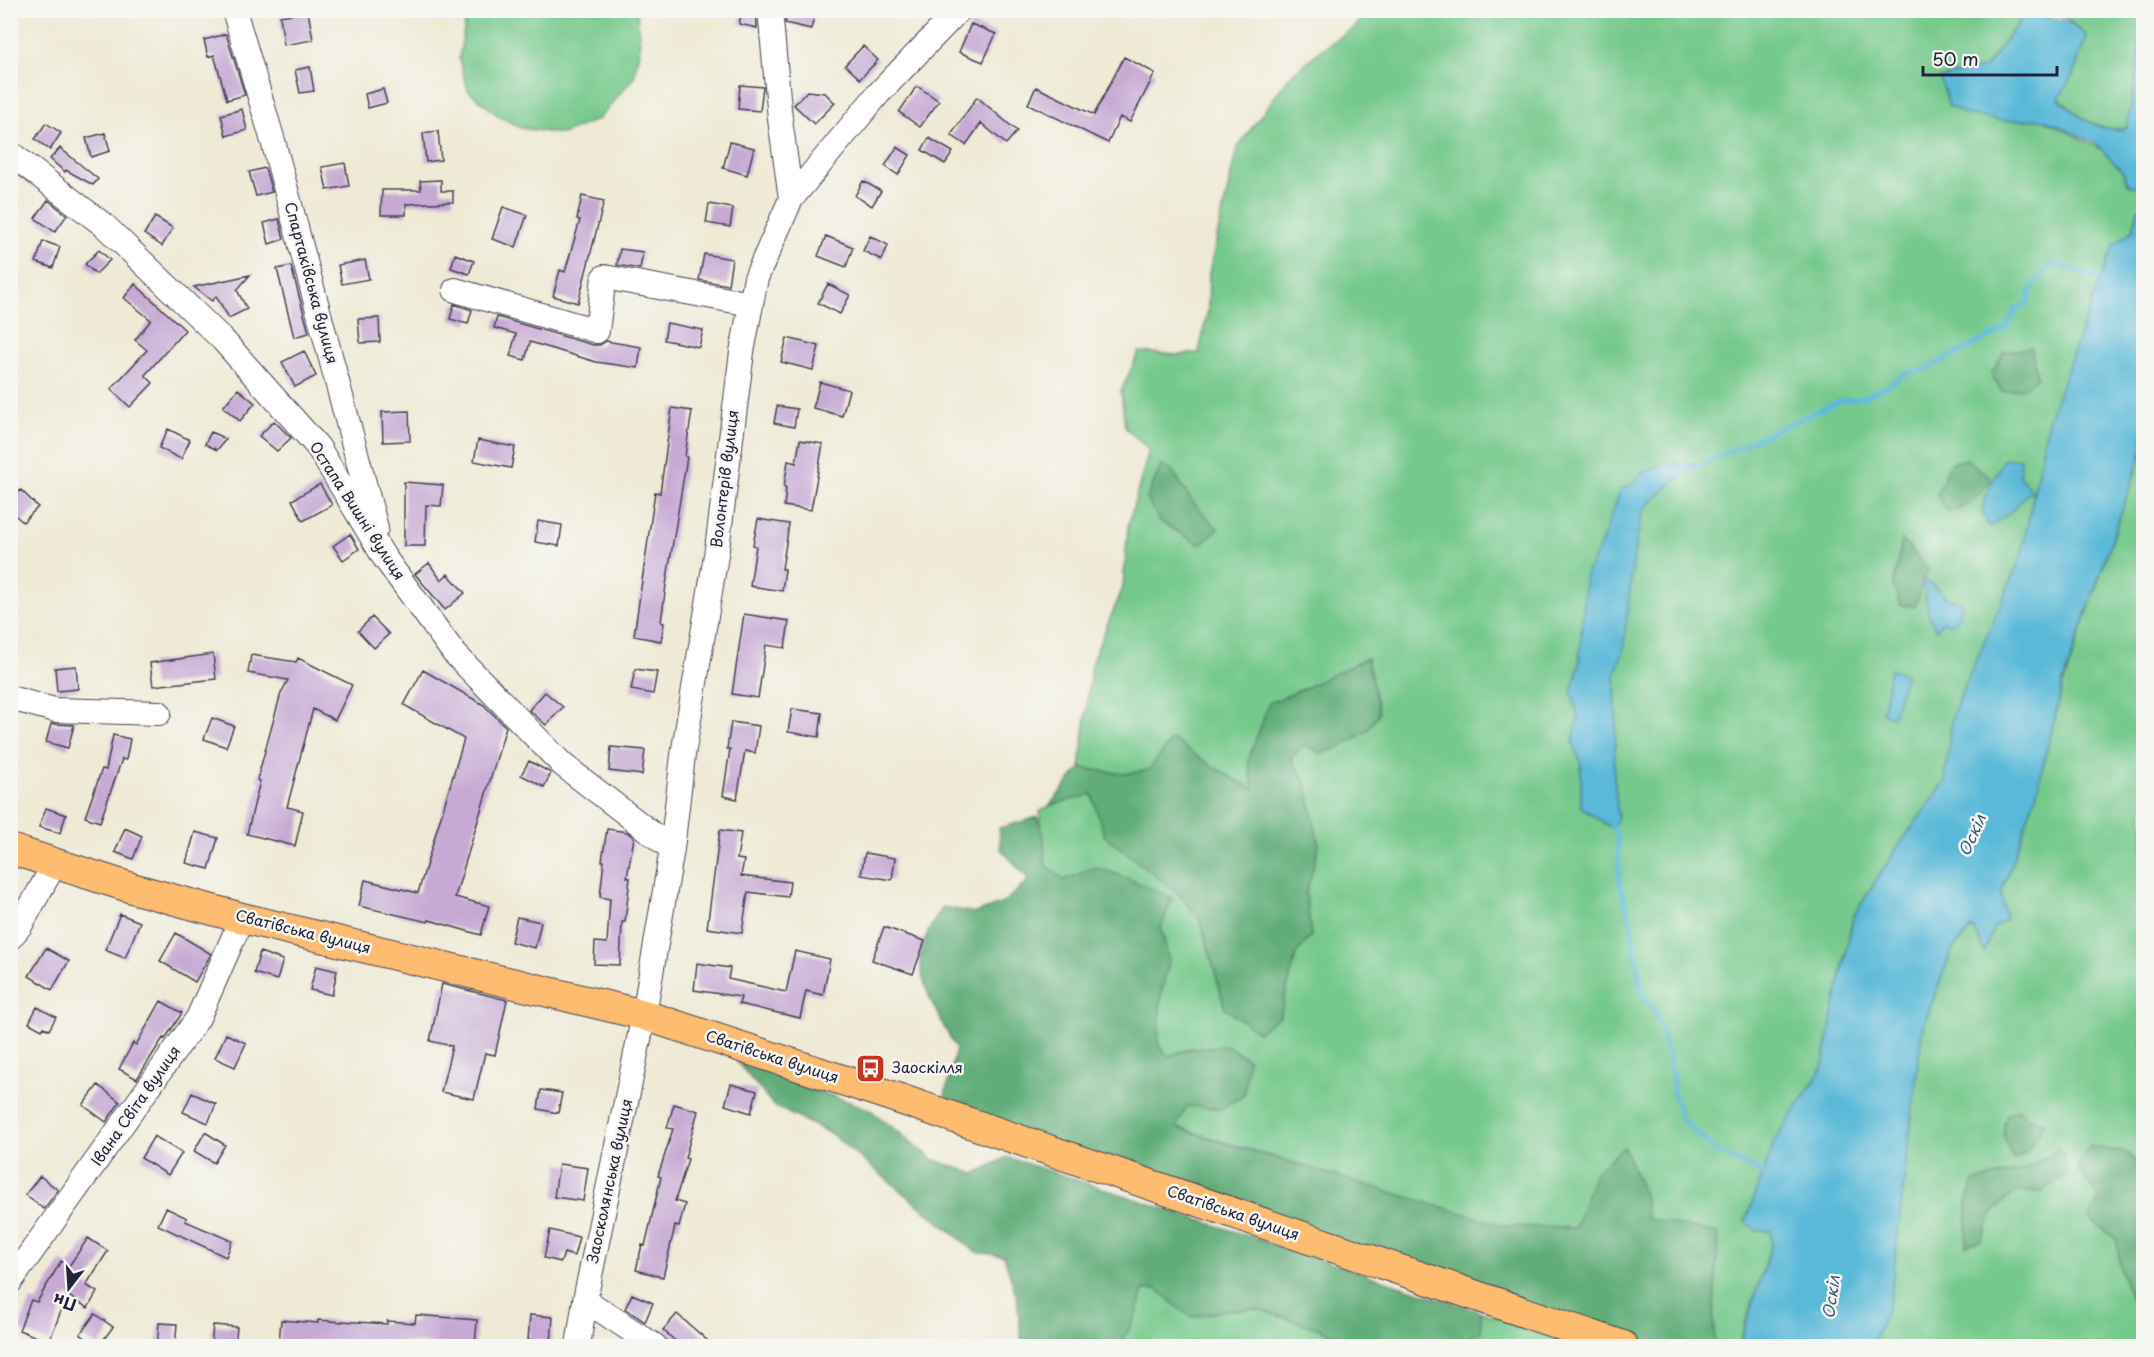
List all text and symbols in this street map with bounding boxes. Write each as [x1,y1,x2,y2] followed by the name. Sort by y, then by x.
[1923,39,2056,77] scale bar
[1932,45,1979,72] text: 50 m
[280,199,345,366] street label: Спартаківська вулиця
[704,409,743,549] street label: Волонтерів вулиця
[305,436,412,584] street label: Остапа Вишні вулиця
[1951,810,1991,859] water label: Оскіл
[233,903,373,958] street label: Сватівська вулиця
[703,1023,842,1088] street label: Сватівська вулиця
[85,1040,185,1170] street label: Івана Світа вулиця
[855,1052,887,1084] bus stop icon: Заоскілля
[892,1055,963,1078] place label: Заоскілля
[580,1096,637,1265] street label: Заосколянська вулиця
[1164,1178,1303,1245] street label: Сватівська вулиця
[39,1258,99,1318] north arrow
[1815,1274,1845,1320] water label: Оскіл
[50,1288,79,1318] text: Пн

